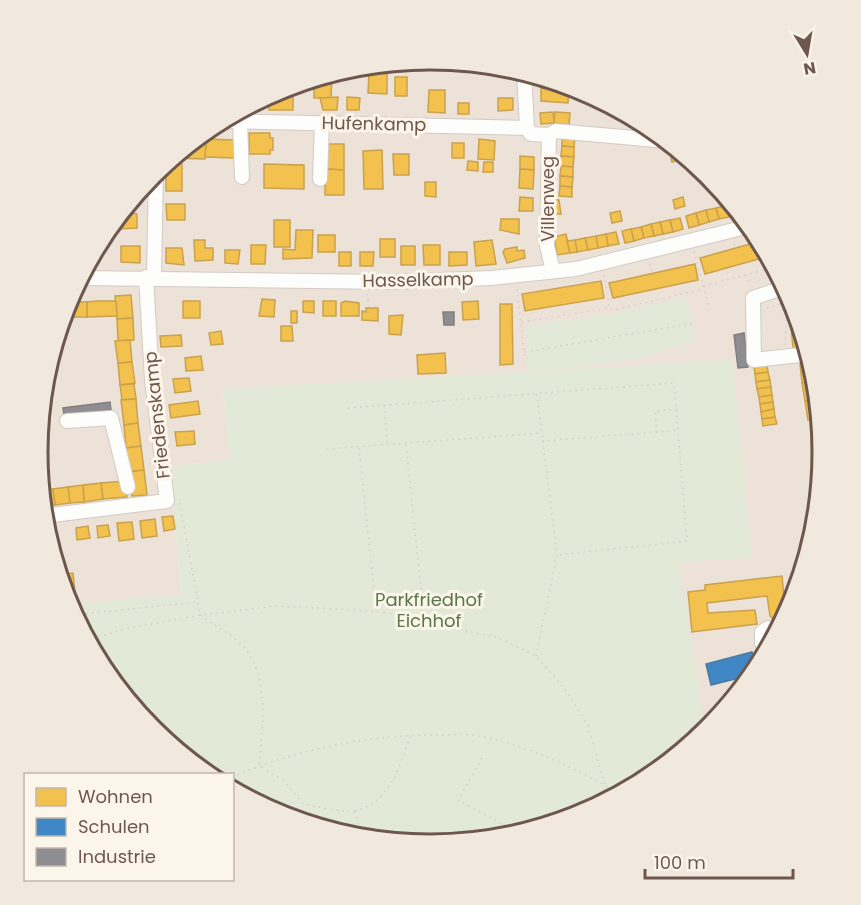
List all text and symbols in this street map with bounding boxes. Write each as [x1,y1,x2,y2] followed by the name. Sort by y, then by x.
[777,24,837,84] north arrow
[802,56,818,81] text: N
[321,110,427,137] street label: Hufenkamp
[535,156,560,242] street label: Villenweg
[362,266,474,293] street label: Hasselkamp
[137,350,176,480] street label: Friedenskamp
[375,587,483,633] park label: Parkfriedhof Eichhof
[24,773,234,881] legend
[78,784,153,809] text: Wohnen
[78,814,150,839] text: Schulen
[645,842,794,880] scale bar
[78,844,156,869] text: Industrie
[654,850,706,875] text: 100 m

